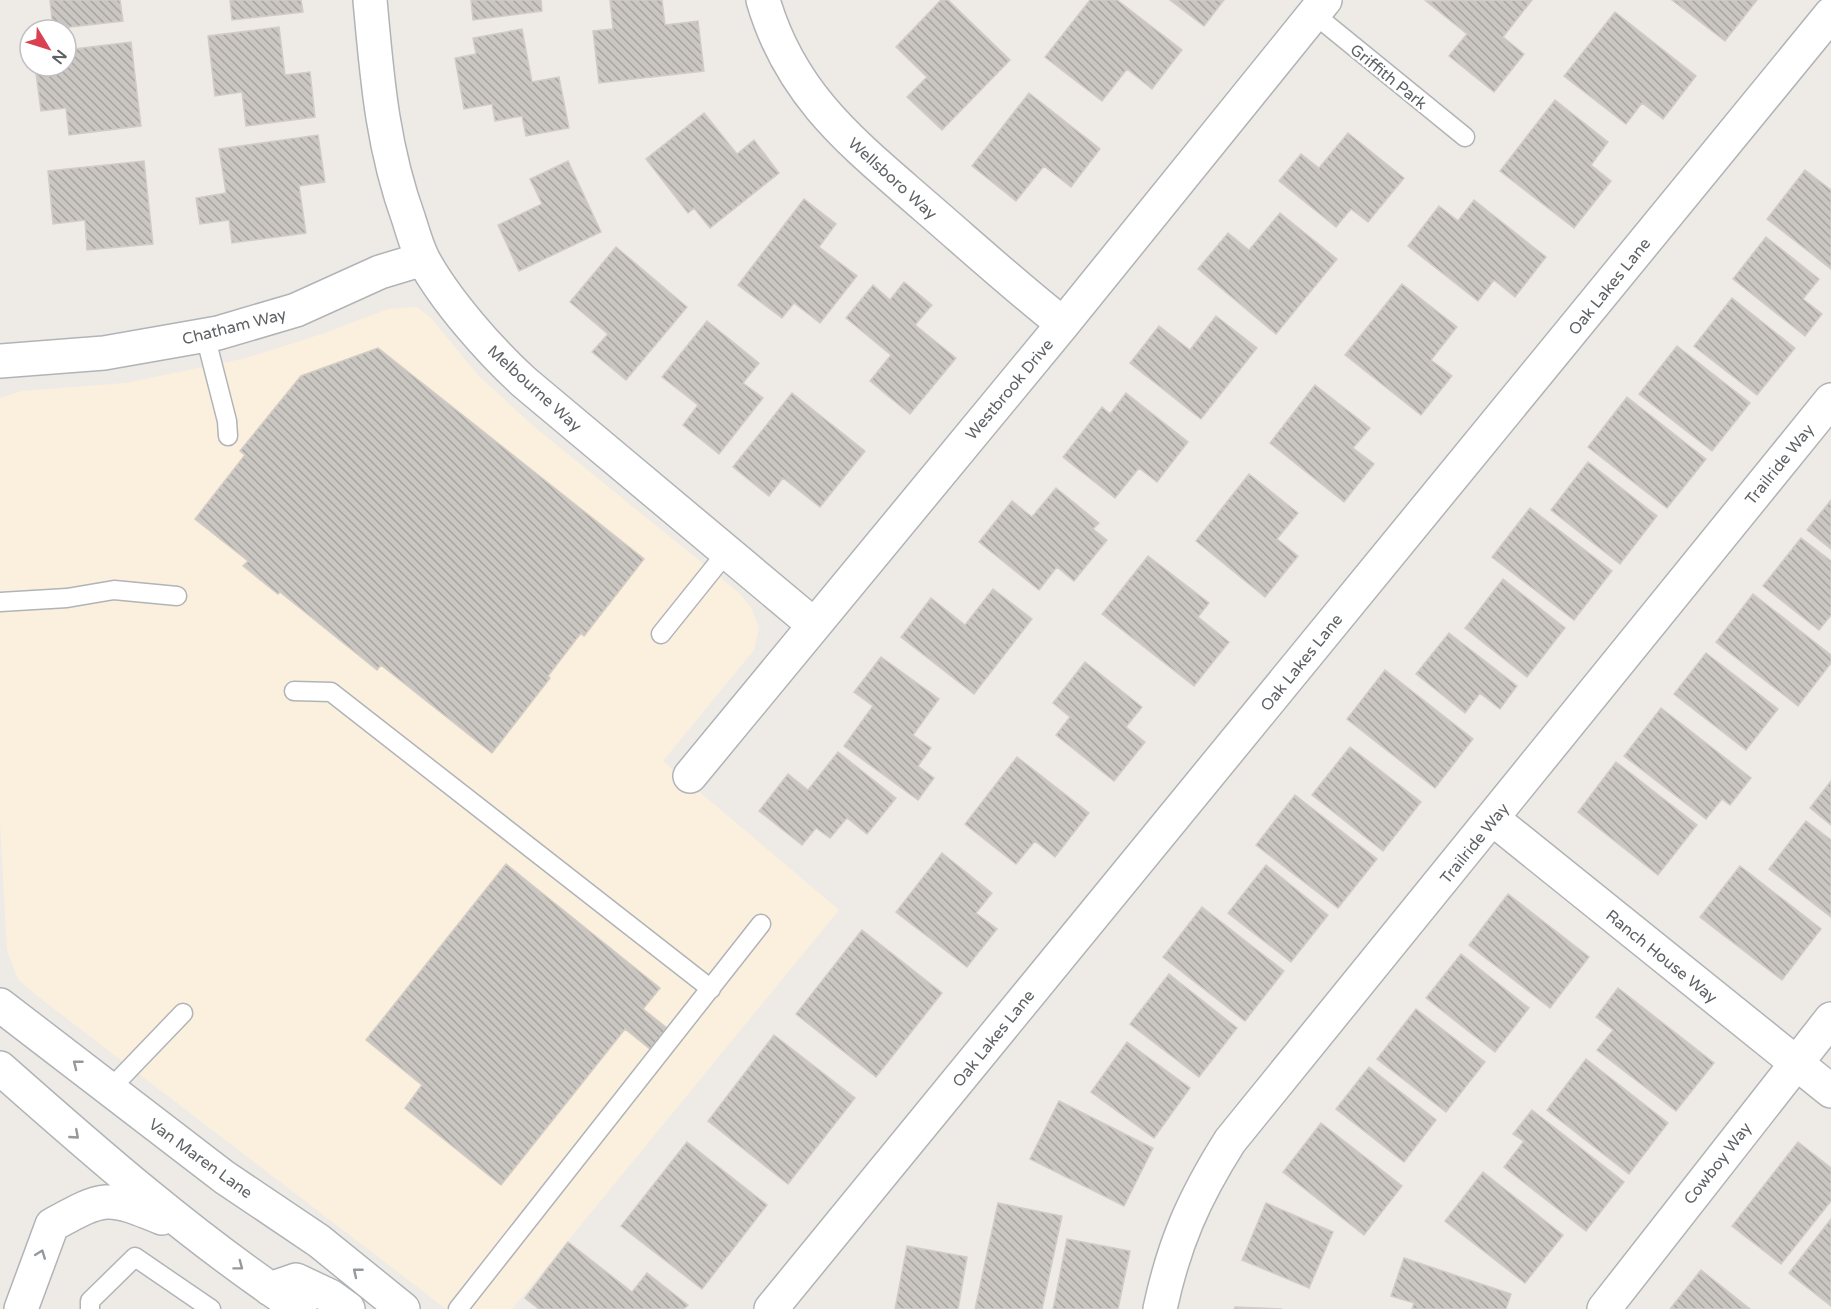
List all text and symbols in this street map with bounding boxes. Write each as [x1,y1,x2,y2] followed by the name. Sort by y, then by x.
[18,18,78,78] north arrow
[1346,40,1431,114] street label: Griffith Park
[47,45,71,68] text: N
[844,134,941,224] street label: Wellsboro Way
[1564,234,1655,339] street label: Oak Lakes Lane
[180,304,289,350] street label: Chatham Way
[962,335,1058,444] street label: Westbrook Drive
[483,341,586,437] street label: Melbourne Way
[1741,420,1819,509] street label: Trailride Way
[1256,610,1347,715] street label: Oak Lakes Lane
[1436,799,1514,888] street label: Trailride Way
[1602,906,1722,1008] street label: Ranch House Way
[948,986,1039,1091] street label: Oak Lakes Lane
[73,1061,84,1072] one-way arrow
[145,1114,256,1203] street label: Van Maren Lane
[1680,1118,1756,1209] street label: Cowboy Way
[68,1127,79,1138] one-way arrow
[33,1249,46,1260] one-way arrow
[232,1258,243,1269] one-way arrow
[353,1269,364,1280] one-way arrow

